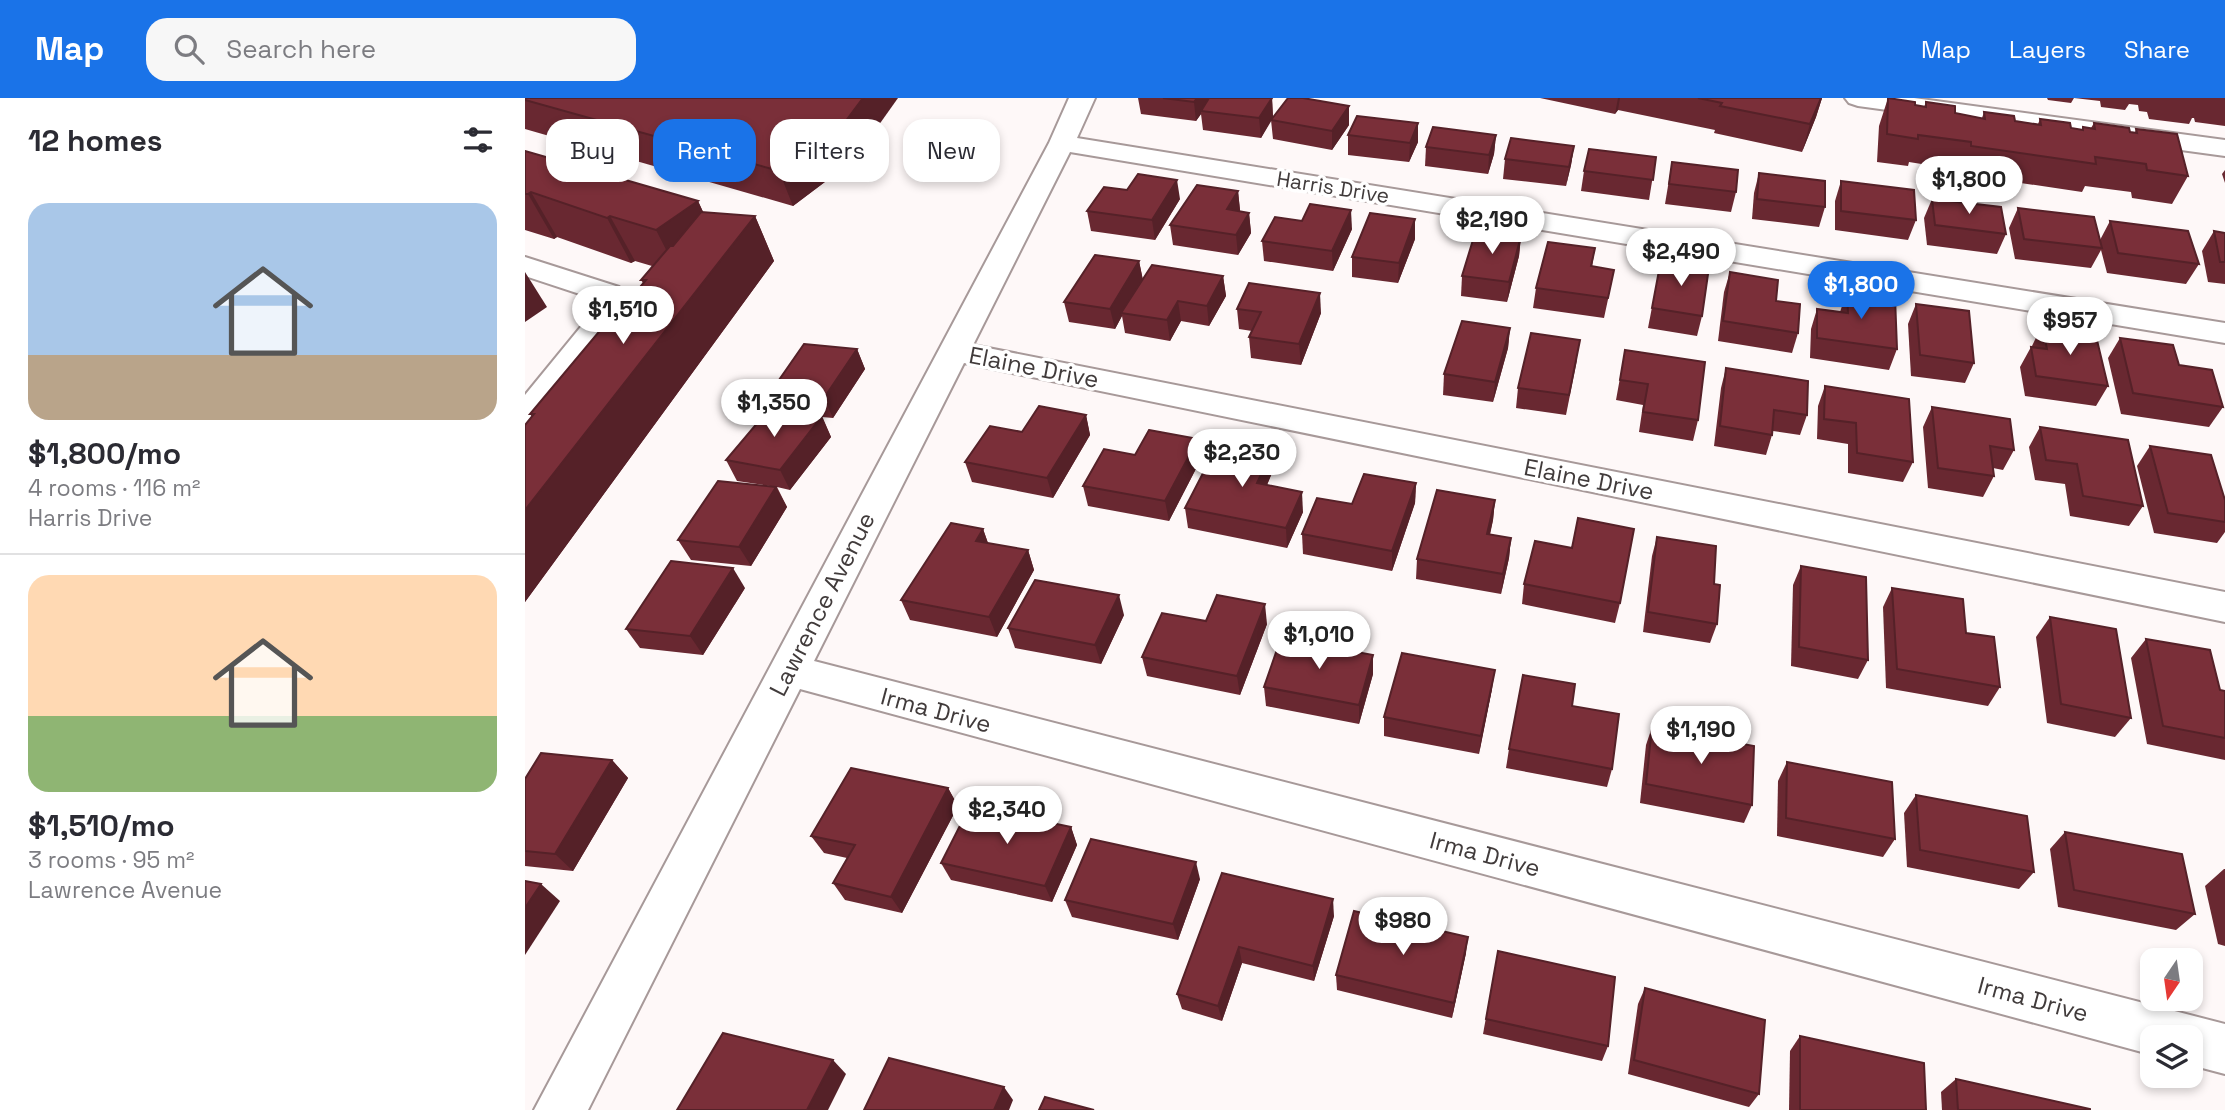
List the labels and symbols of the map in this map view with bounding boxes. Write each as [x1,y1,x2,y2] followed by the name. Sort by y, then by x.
[1912,156,2026,216] pin: $1,800
[1275,165,1391,209] street label: Harris Drive
[1435,197,1549,256] pin: $2,190
[1624,228,1738,288] pin: $2,490
[1804,262,1918,321] pin: $1,800
[566,286,680,346] pin: $1,510
[2029,298,2111,357] pin: $957
[966,339,1102,395] street label: Elaine Drive
[717,380,831,439] pin: $1,350
[1185,430,1299,489] pin: $2,230
[1521,451,1657,507] street label: Elaine Drive
[762,507,882,701] street label: Lawrence Avenue
[1262,612,1376,671] pin: $1,010
[877,680,995,740] street label: Irma Drive
[1644,706,1758,766] pin: $1,190
[950,786,1064,846] pin: $2,340
[1426,824,1544,884] street label: Irma Drive
[1362,898,1444,957] pin: $980
[2140,948,2203,1012] north arrow
[1974,969,2092,1029] street label: Irma Drive

